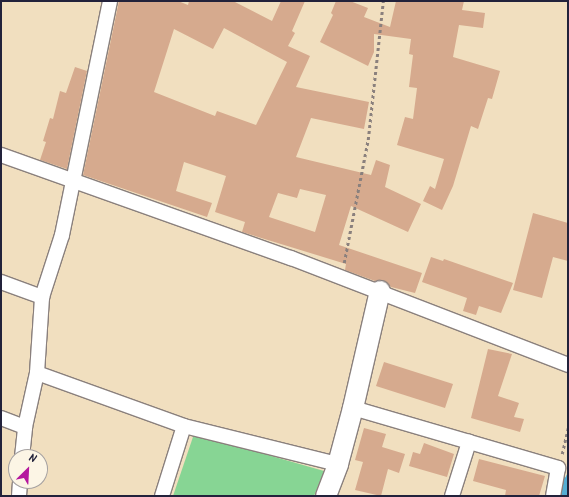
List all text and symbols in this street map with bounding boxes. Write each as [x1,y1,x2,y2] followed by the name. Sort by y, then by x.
[8,449,48,489] north arrow
[26,449,39,469] text: N

